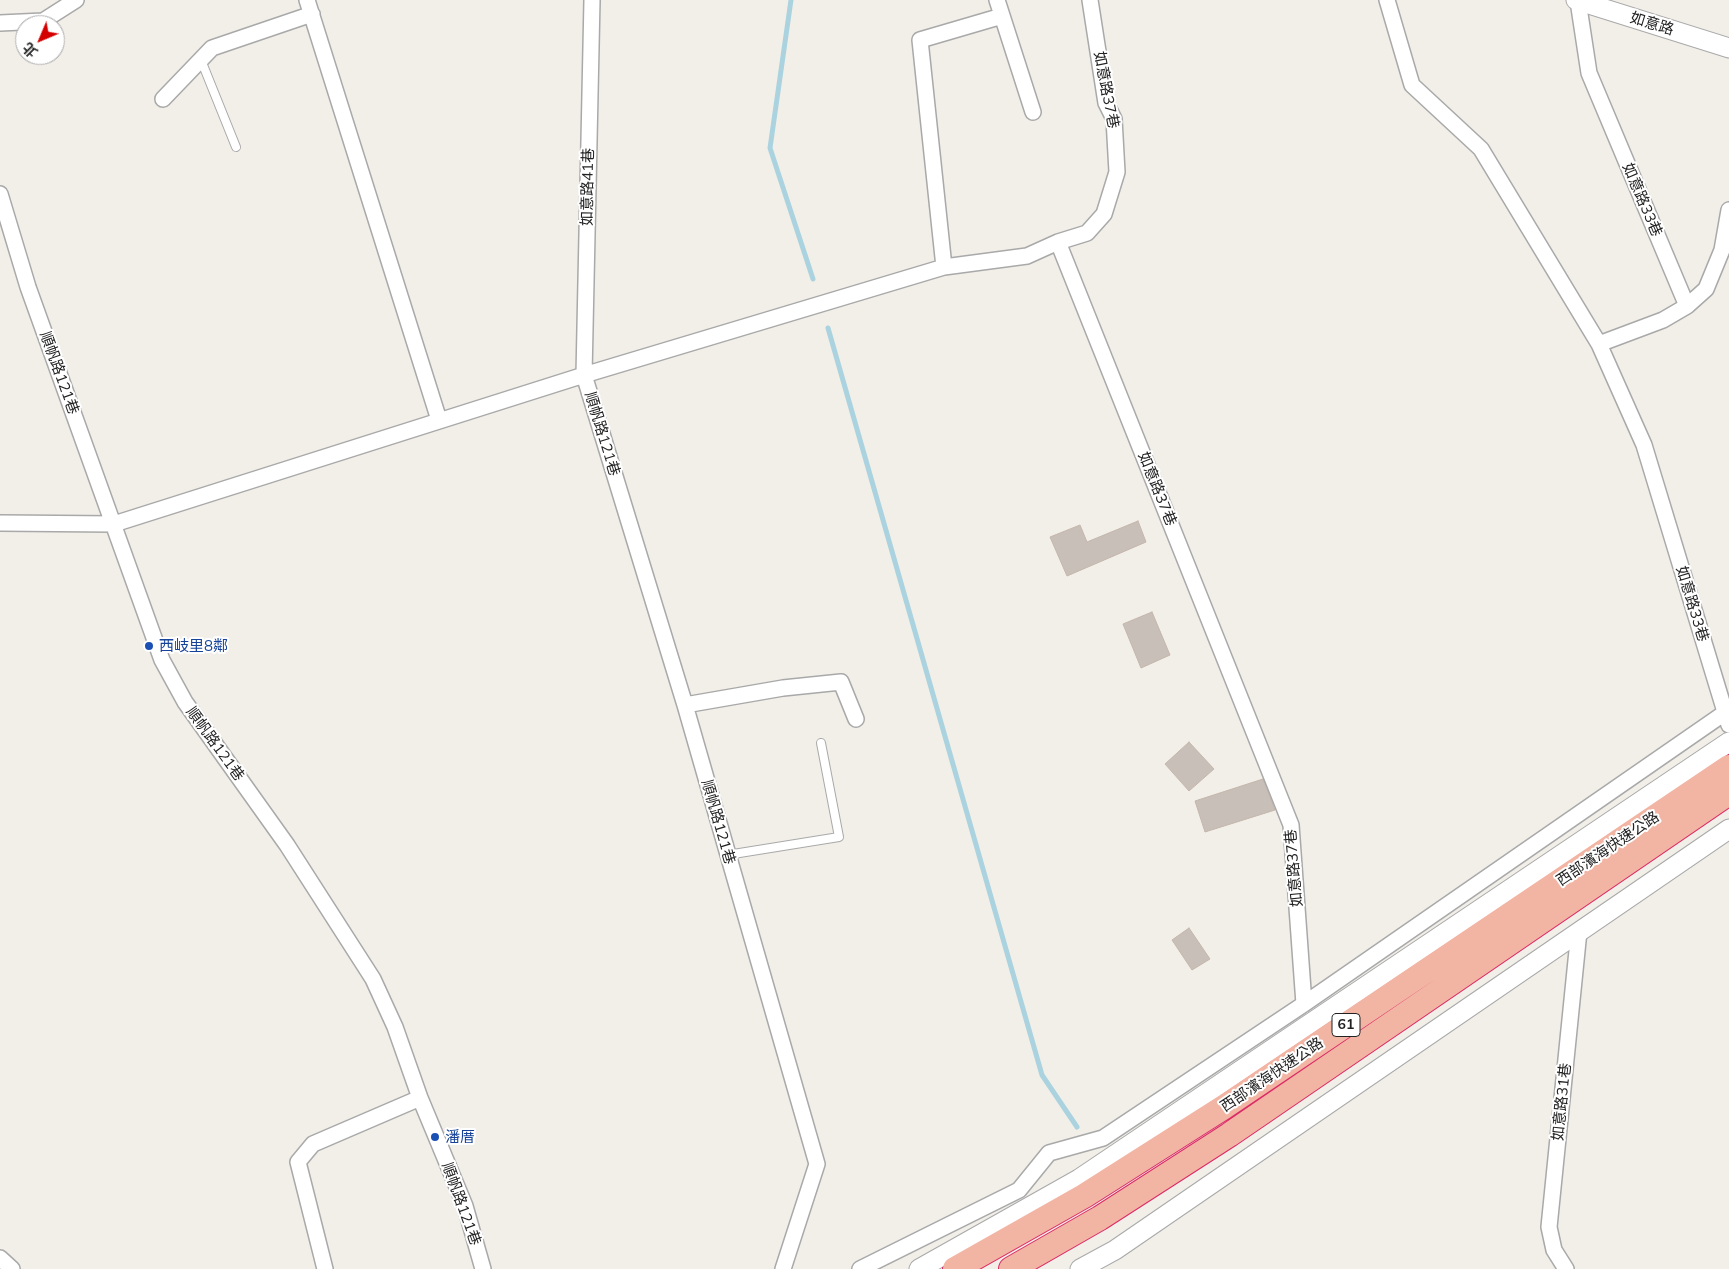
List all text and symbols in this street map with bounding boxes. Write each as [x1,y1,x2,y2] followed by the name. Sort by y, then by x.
[1628,9,1676,39] street label: 如意路
[15,15,65,65] north arrow
[19,39,41,61] text: 北
[1090,50,1122,130] street label: 如意路37巷
[578,148,598,226] street label: 如意路41巷
[1618,161,1666,239] street label: 如意路33巷
[36,329,82,417] street label: 順帆路121巷
[581,390,623,478] street label: 順帆路121巷
[1134,449,1180,529] street label: 如意路37巷
[1672,564,1712,644] street label: 如意路33巷
[159,637,228,655] place label: 西岐里8鄰
[143,640,155,652] marker: 西岐里8鄰
[182,704,248,784] street label: 順帆路121巷
[697,778,739,866] street label: 順帆路121巷
[1553,808,1663,890] street label: 西部濱海快速公路
[1282,828,1306,908] street label: 如意路37巷
[1332,1014,1360,1036] road number: 61
[1217,1034,1327,1116] street label: 西部濱海快速公路
[1549,1062,1575,1142] street label: 如意路31巷
[445,1128,475,1146] place label: 潘厝
[429,1131,441,1143] marker: 潘厝
[438,1160,484,1248] street label: 順帆路121巷

